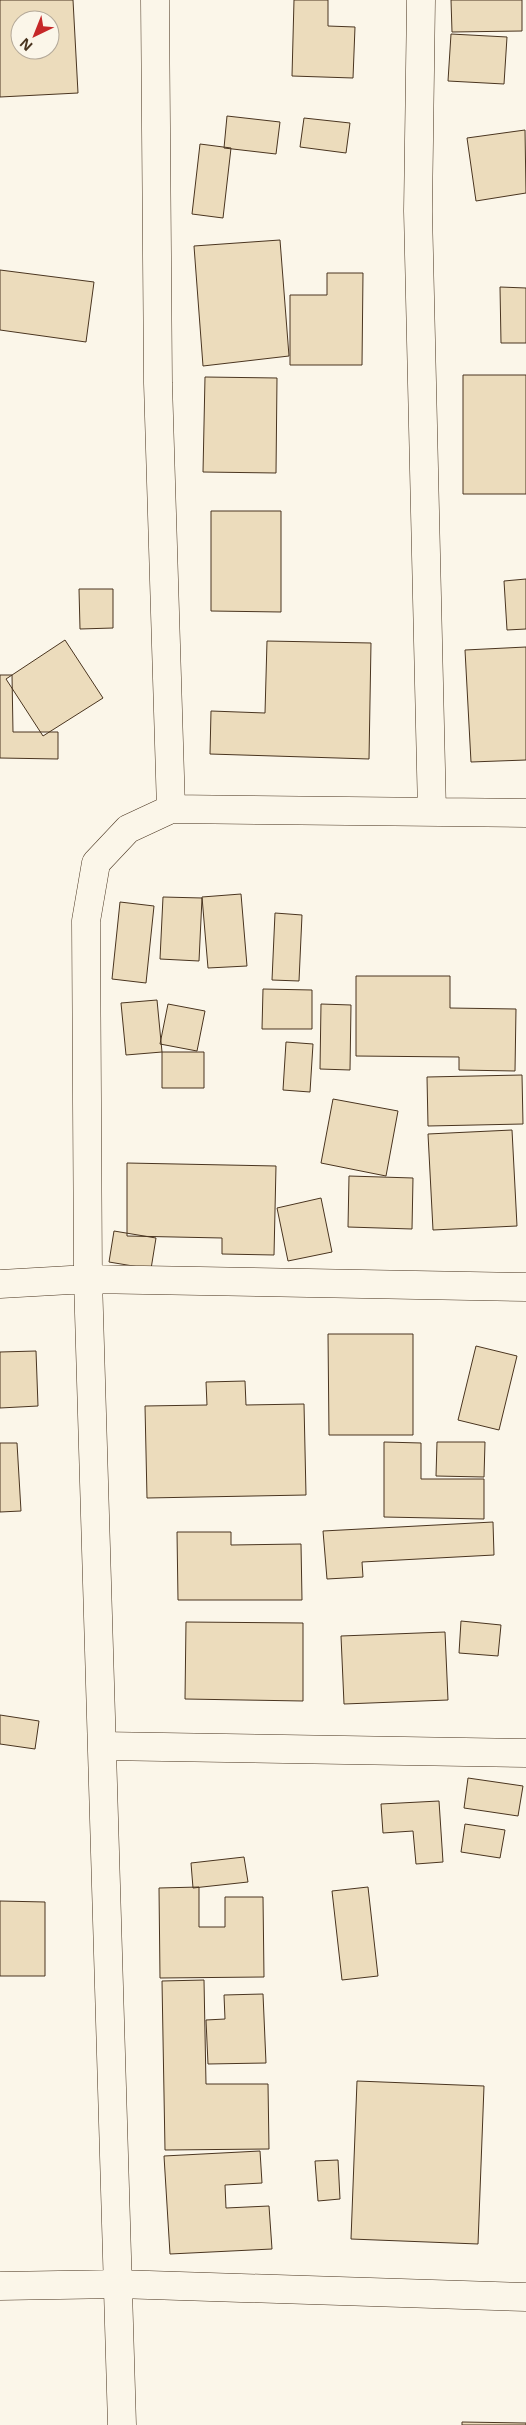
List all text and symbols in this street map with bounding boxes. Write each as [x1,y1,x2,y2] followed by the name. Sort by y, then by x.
[10,10,60,60] north arrow
[15,34,36,56] text: N

